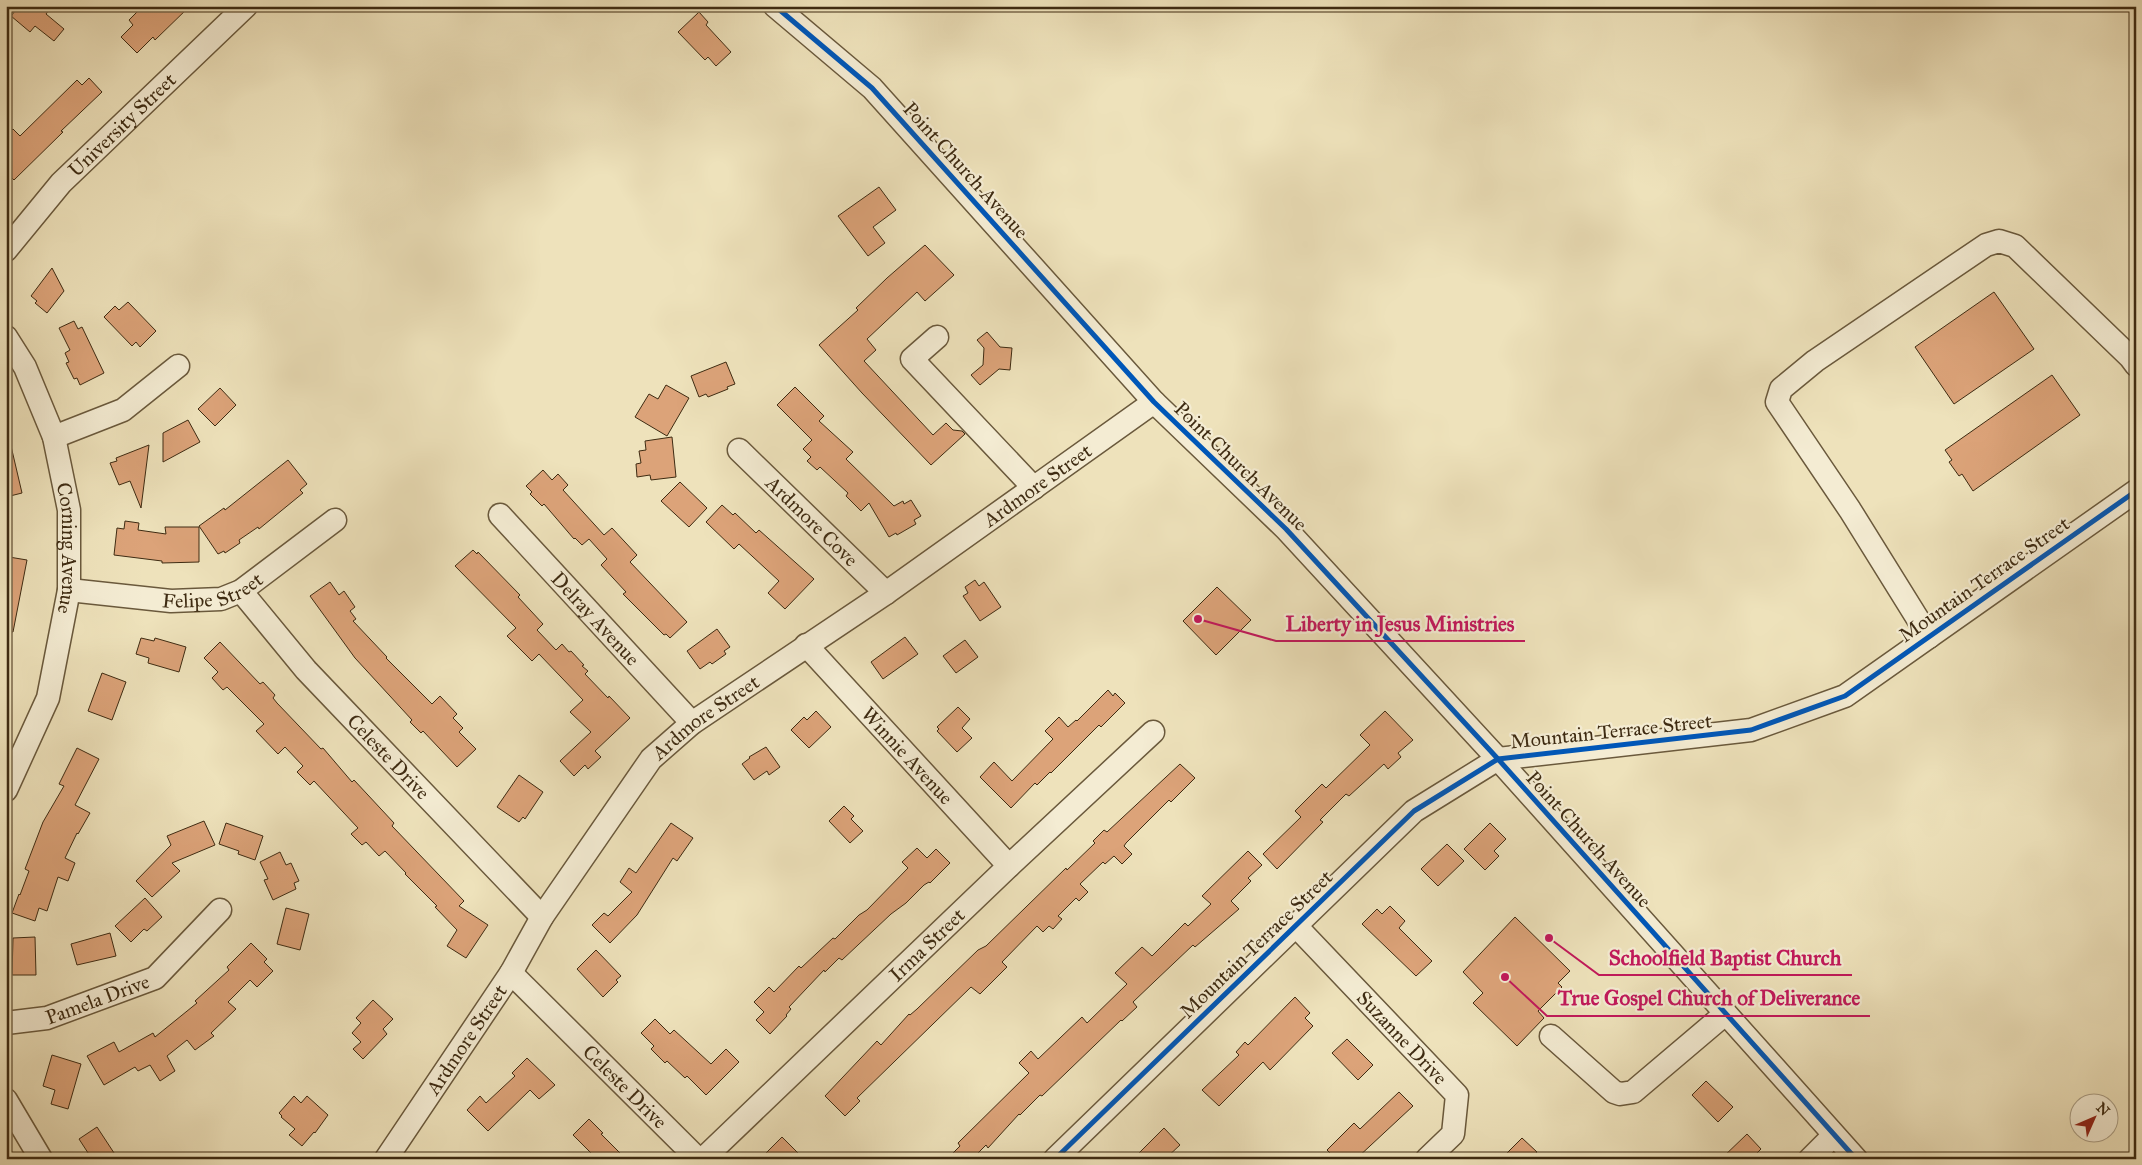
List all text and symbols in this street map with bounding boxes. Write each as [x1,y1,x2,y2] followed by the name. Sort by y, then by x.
[63,68,181,182] street label: University Street
[898,97,1034,243] street label: Point Church Avenue
[1170,396,1312,536] street label: Point Church Avenue
[978,438,1096,533] street label: Ardmore Street
[760,470,863,571] street label: Ardmore Cove
[52,480,82,616] street label: Corning Avenue
[1894,511,2074,647] street label: Mountain Terrace Street
[161,567,267,613] street label: Felipe Street
[546,567,645,670] street label: Delray Avenue
[1276,605,1525,641] callout: Liberty in Jesus Ministries
[1286,611,1515,638] text: Liberty in Jesus Ministries
[646,670,764,765] street label: Ardmore Street
[857,702,958,809] street label: Winnie Avenue
[1509,708,1713,754] street label: Mountain Terrace Street
[342,709,435,804] street label: Celeste Drive
[1521,766,1657,912] street label: Point Church Avenue
[1175,865,1337,1023] street label: Mountain Terrace Street
[884,903,970,986] street label: Irma Street
[1599,939,1852,975] callout: Schoolfield Baptist Church
[1609,945,1842,971] text: Schoolfield Baptist Church
[42,969,153,1030] street label: Pamela Drive
[420,980,512,1100] street label: Ardmore Street
[1547,980,1870,1016] callout: True Gospel Church of Deliverance
[1557,985,1861,1011] text: True Gospel Church of Deliverance
[1352,986,1452,1089] street label: Suzanne Drive
[578,1040,672,1133] street label: Celeste Drive
[2070,1092,2120,1142] north arrow
[2093,1099,2113,1119] text: N

